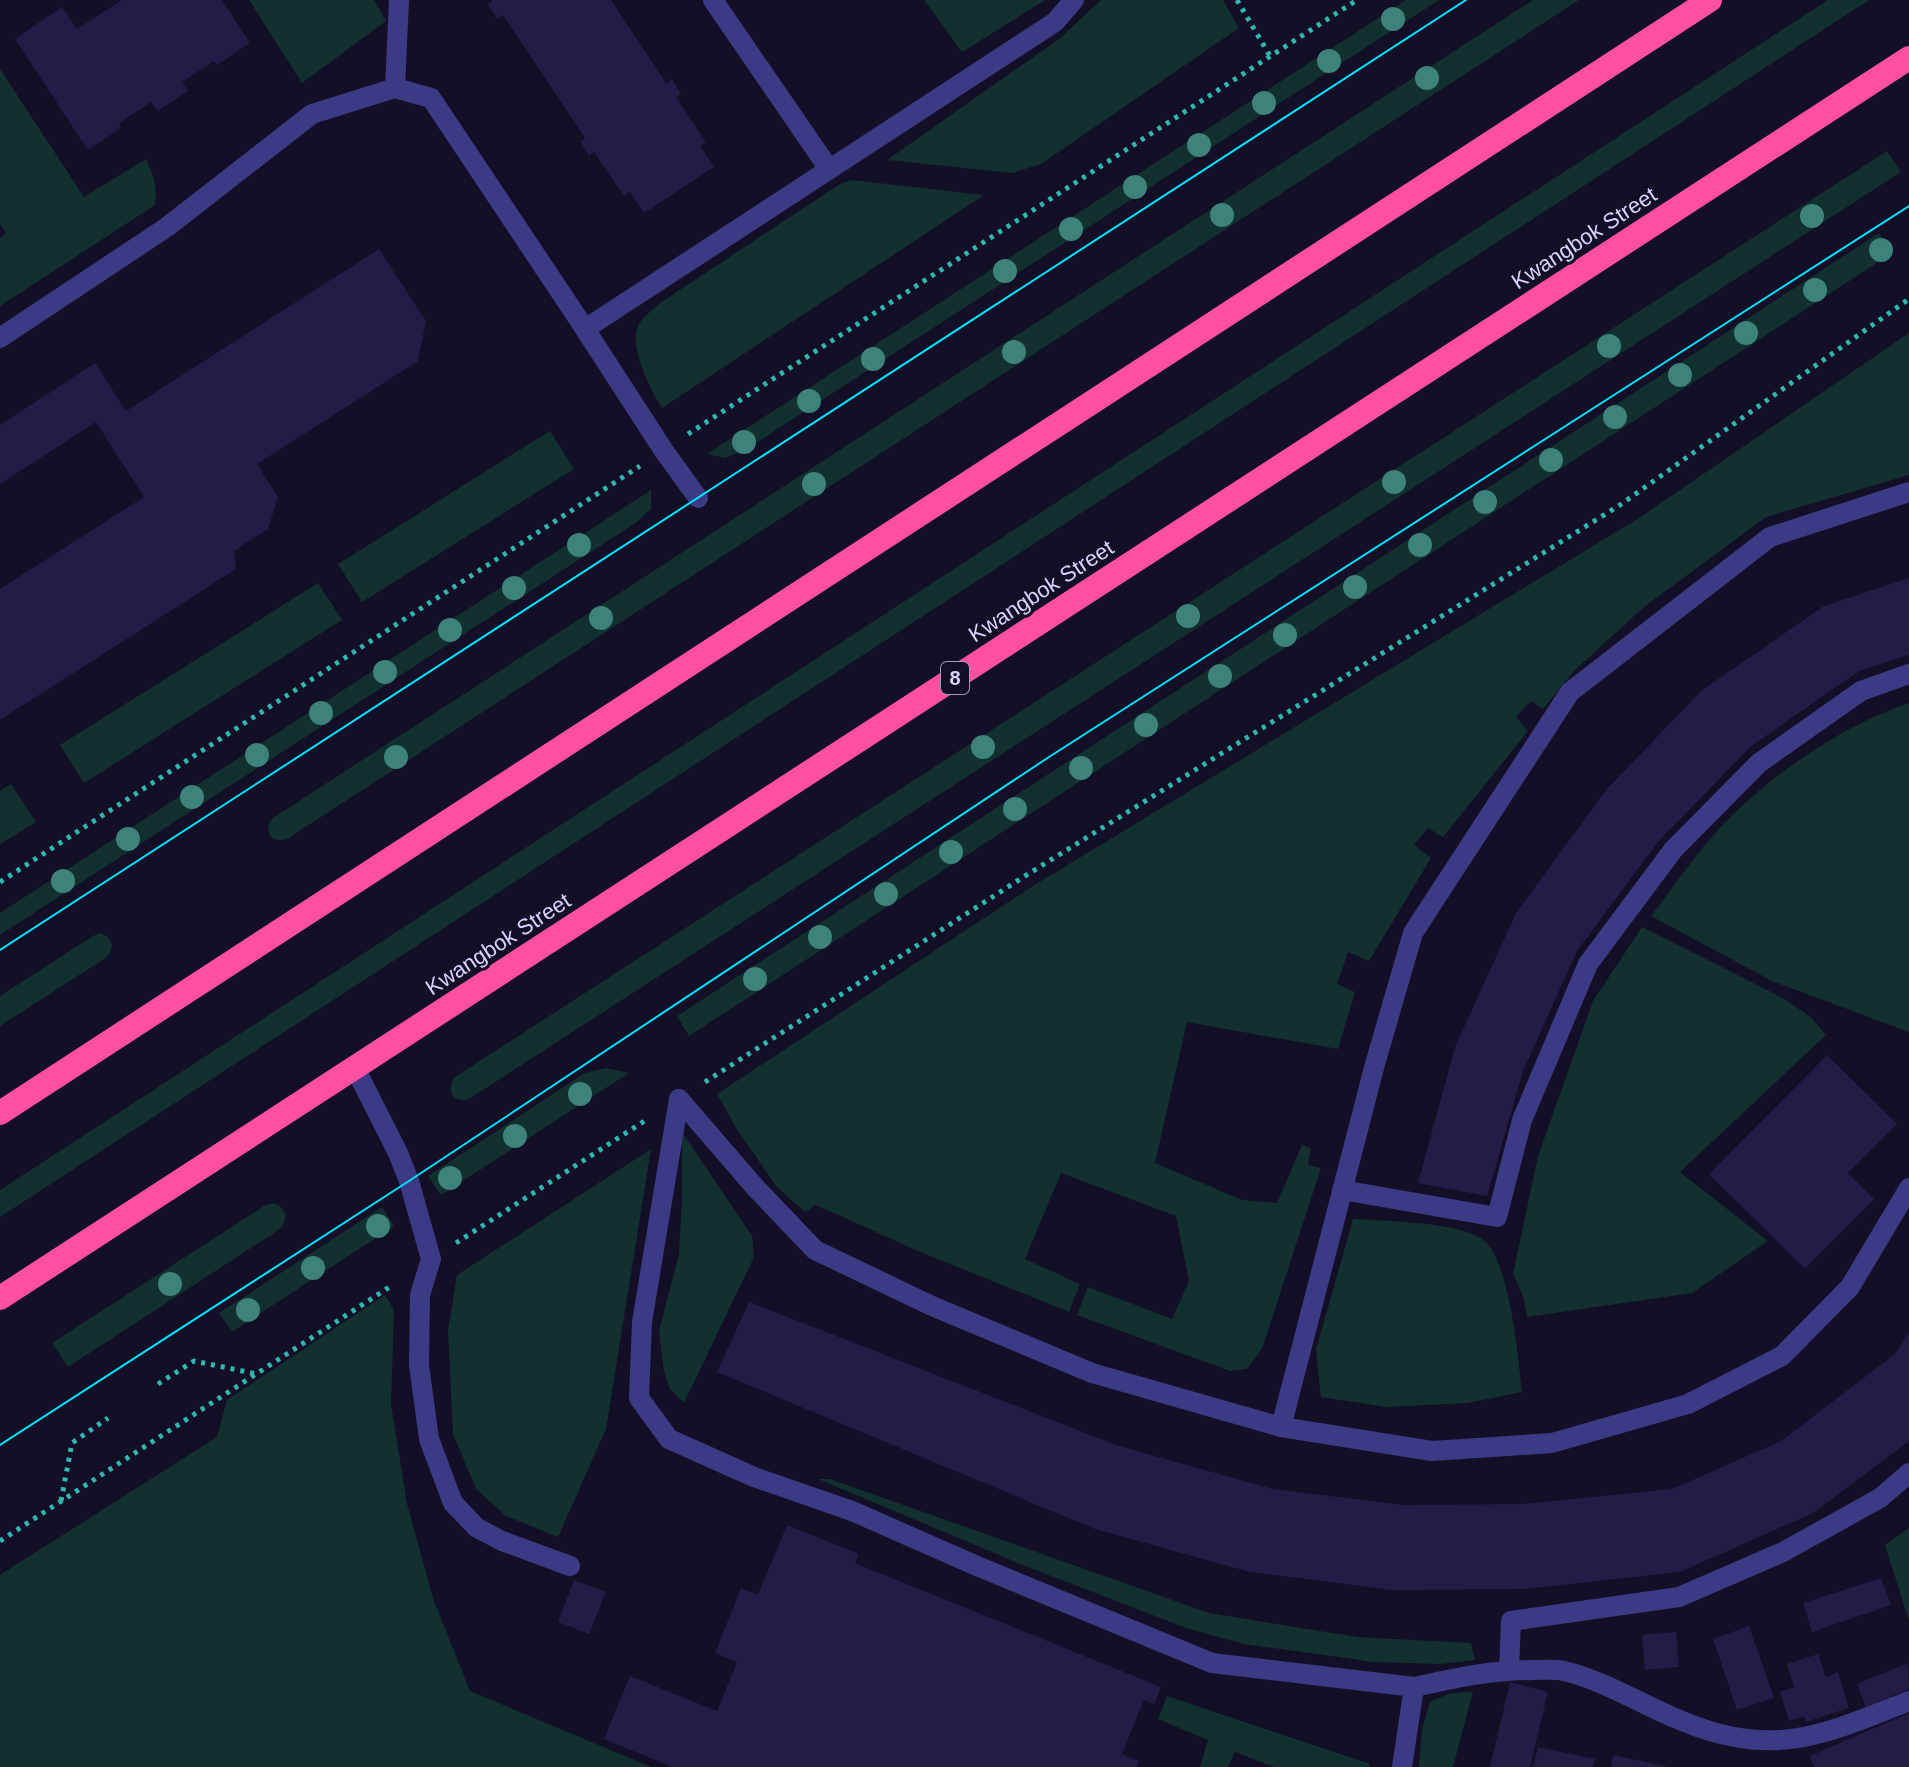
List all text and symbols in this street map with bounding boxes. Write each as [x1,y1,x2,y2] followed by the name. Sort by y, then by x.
[1507,182,1661,294] street label: Kwangbok Street
[964,535,1118,647] street label: Kwangbok Street
[941,662,969,694] road number: 8
[421,888,575,1000] street label: Kwangbok Street

